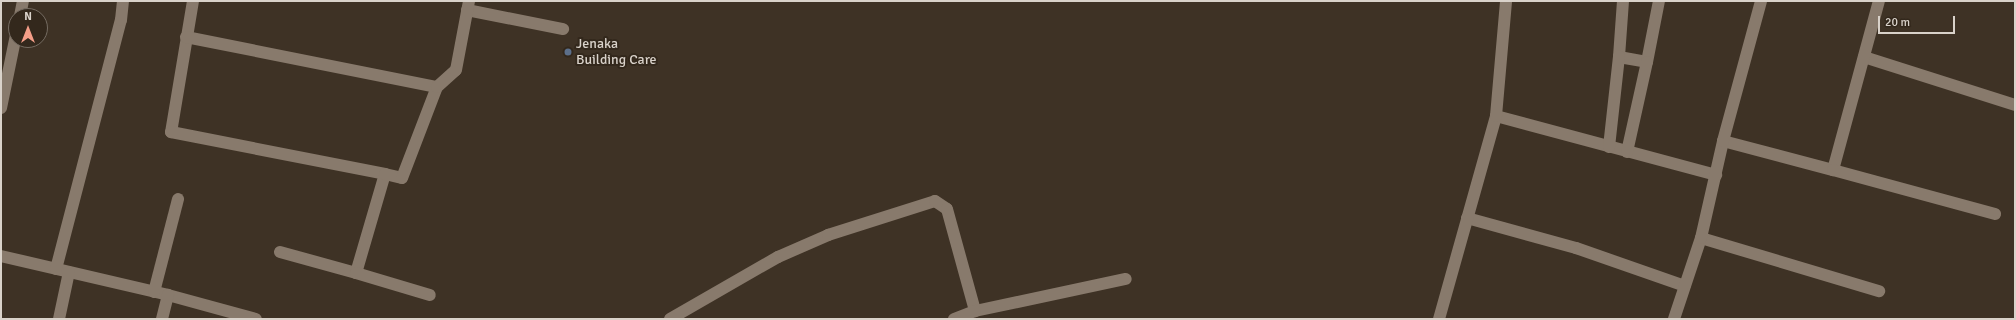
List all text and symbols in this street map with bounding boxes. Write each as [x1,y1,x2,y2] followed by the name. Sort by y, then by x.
[8,8,48,48] north arrow
[1880,8,1957,34] scale bar
[24,10,32,23] text: N
[1885,15,1910,30] text: 20 m
[576,36,657,68] place label: Jenaka Building Care
[563,47,573,57] marker: Jenaka Building Care

